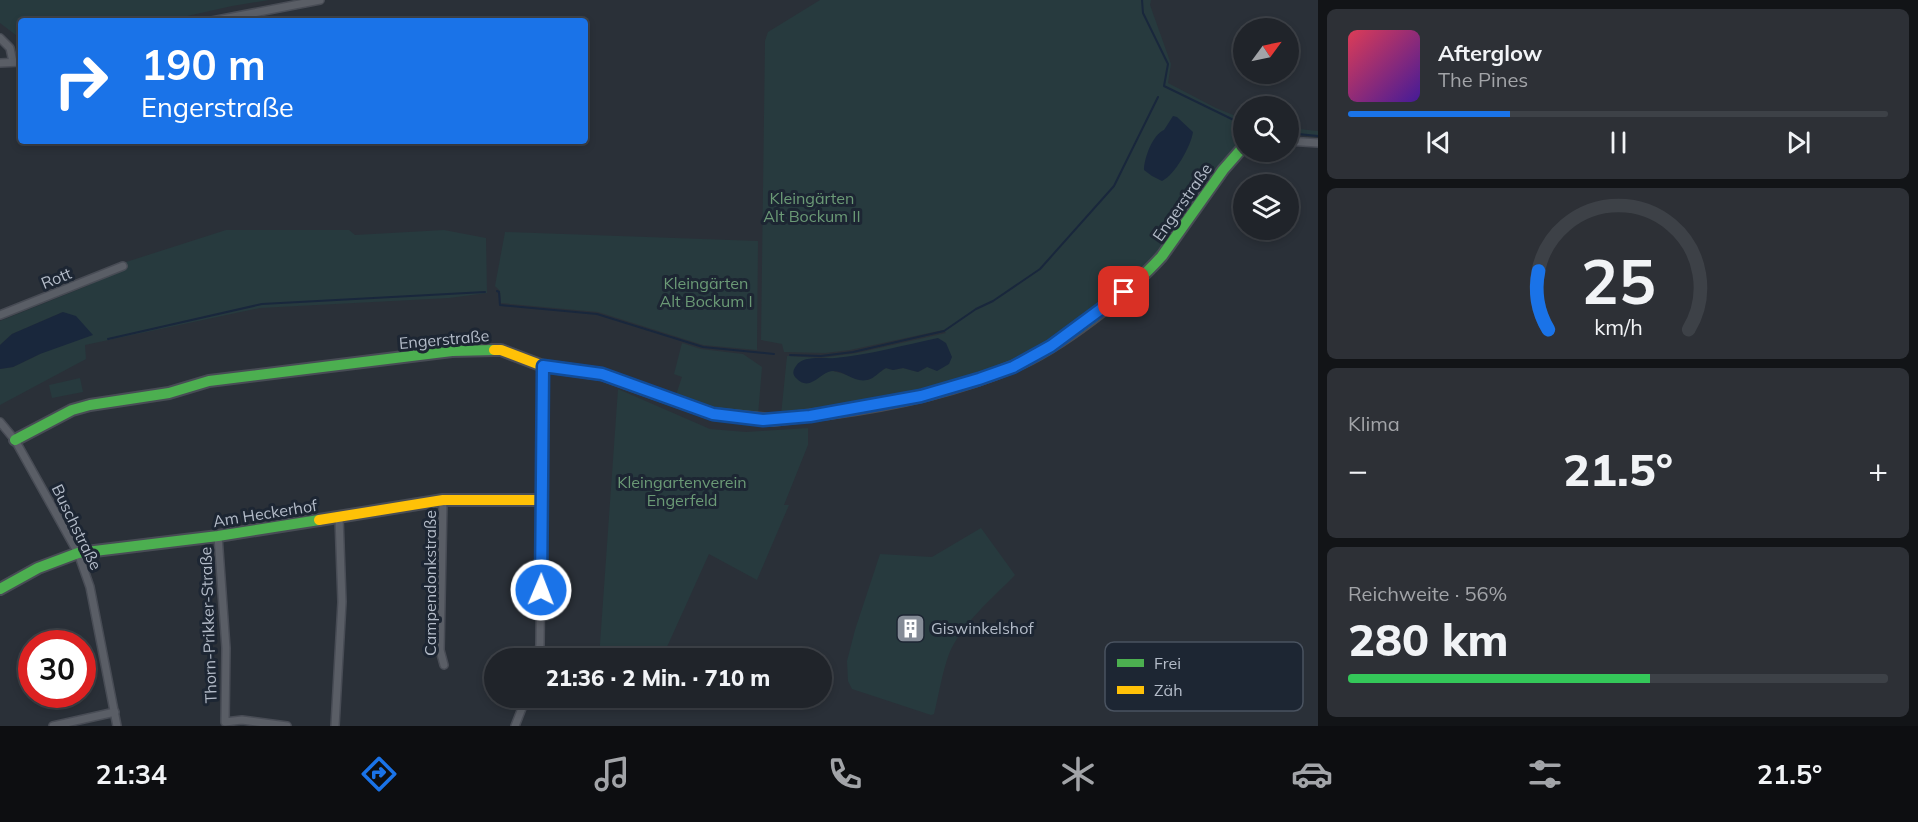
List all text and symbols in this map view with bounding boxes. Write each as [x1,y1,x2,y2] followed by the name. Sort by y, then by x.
[1233,18,1299,84] north arrow
[1233,18,1299,240] map controls
[141,38,266,91] text: 190 m
[1438,39,1542,67] text: Afterglow
[42,42,120,120] icon: right
[1438,67,1528,92] text: The Pines
[141,90,294,124] text: Engerstraße
[1233,96,1299,162] button: search
[1422,126,1455,159] icon: previous
[1602,126,1635,159] icon: pause
[1782,126,1815,159] icon: next
[1148,159,1216,245] street label: Engerstraße
[1233,174,1299,240] button: layers
[763,188,861,226] park label: Kleingärten Alt Bockum II
[1581,242,1655,321] text: 25
[38,263,74,293] street label: Rott
[1098,266,1149,317] pin
[659,273,753,311] park label: Kleingärten Alt Bockum I
[1107,275,1140,308] icon: arrive
[1594,314,1642,341] text: km/h
[398,325,490,353] street label: Engerstraße
[1348,411,1400,436] text: Klima
[1563,441,1673,497] text: 21.5°
[1348,449,1368,490] text: −
[1868,449,1888,490] text: +
[617,472,747,510] park label: Kleingartenverein Engerfeld
[48,481,106,573] street label: Buschstraße
[211,495,319,531] street label: Am Heckerhof
[420,510,440,656] street label: Campendonkstraße
[195,546,221,704] street label: Thorn-Prikker-Straße
[509,558,573,622] position arrow
[1348,581,1507,606] text: Reichweite · 56%
[1348,611,1509,667] text: 280 km
[894,612,926,644] building icon: Giswinkelshof
[931,618,1034,638] place label: Giswinkelshof
[18,630,96,708] speed limit sign: 30
[1105,642,1303,711] legend
[1154,653,1181,673] text: Frei
[546,664,770,692] text: 21:36 · 2 Min. · 710 m
[1154,680,1183,700] text: Zäh
[358,753,400,795] icon: directions
[591,753,633,795] icon: music
[824,753,866,795] icon: phone
[1057,753,1099,795] icon: climate
[1291,753,1333,795] icon: car
[1524,753,1566,795] icon: filters
[96,757,167,791] text: 21:34
[1757,757,1822,791] text: 21.5°

